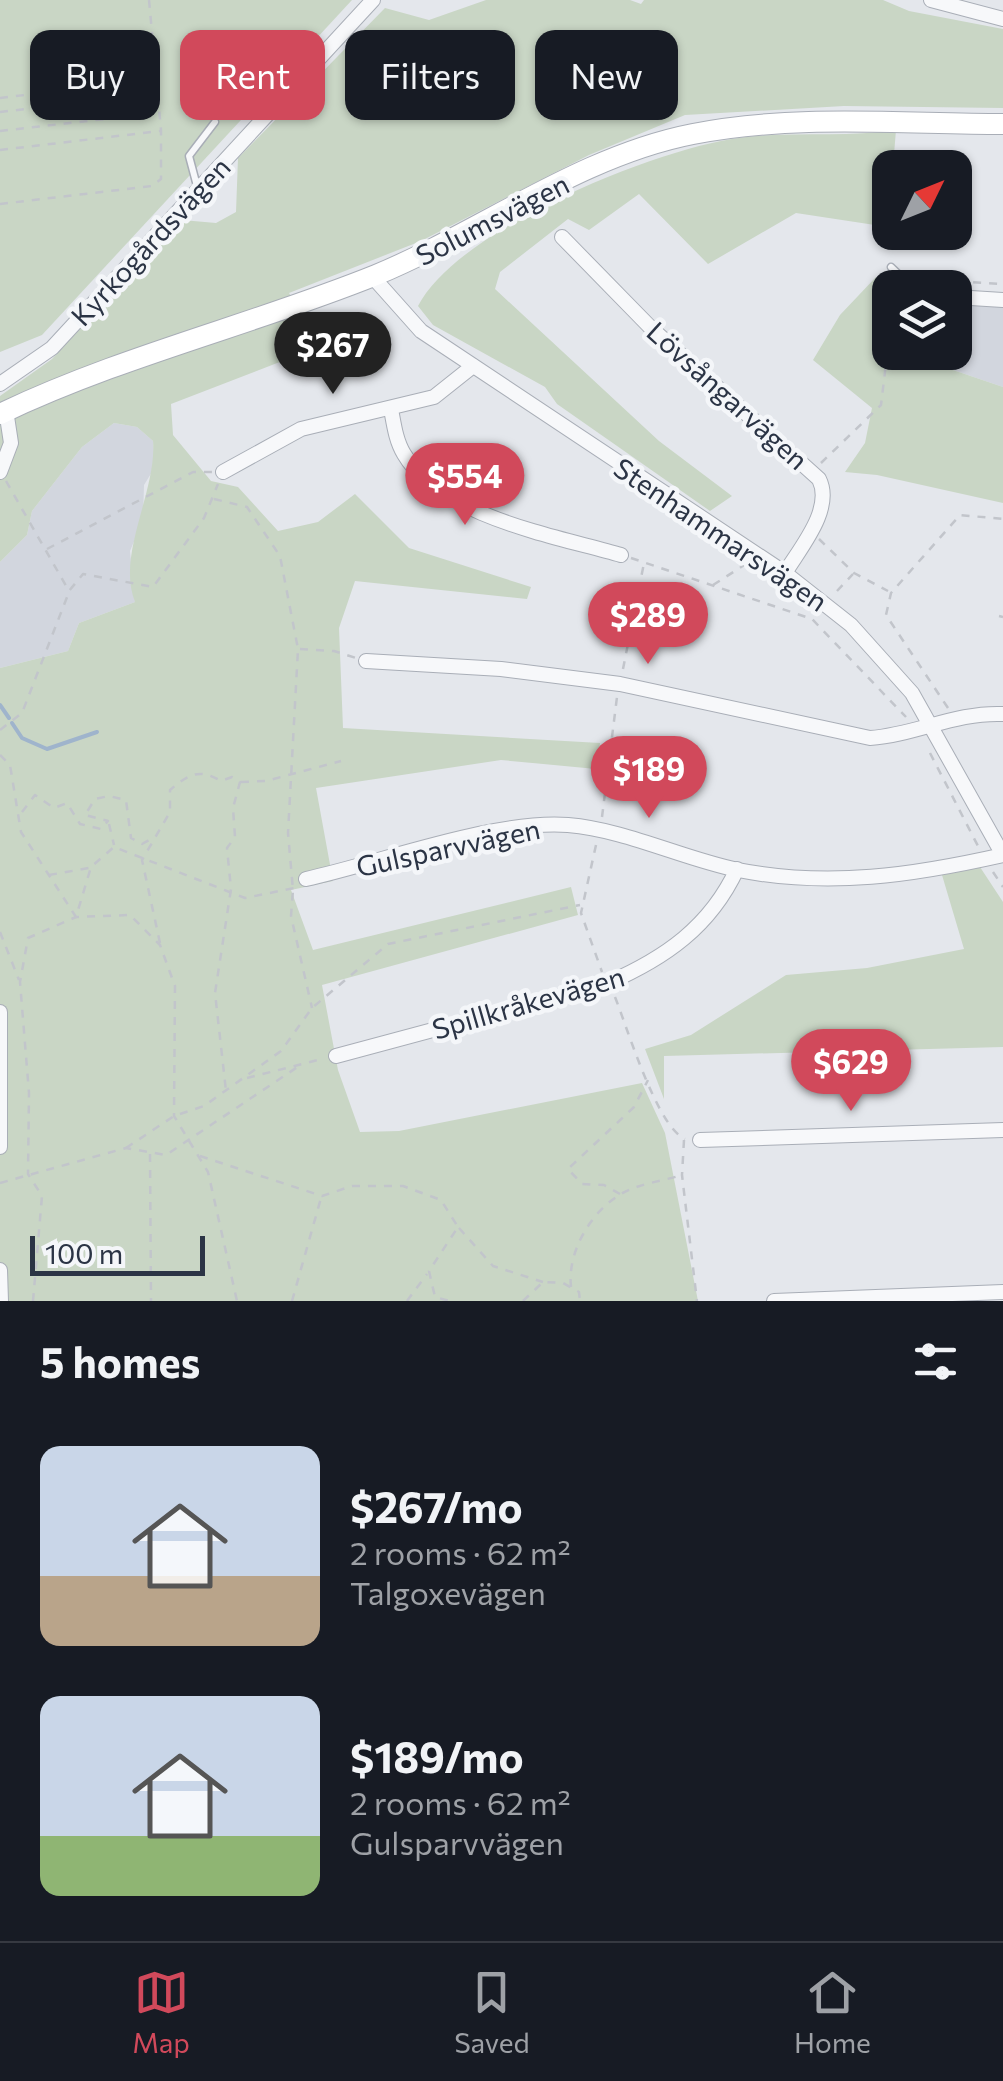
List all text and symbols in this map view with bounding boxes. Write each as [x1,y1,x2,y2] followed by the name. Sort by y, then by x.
[30,30,160,120] chip: Buy
[180,30,325,120] chip: Rent
[345,30,515,120] chip: Filters
[535,30,678,120] chip: New
[63,150,237,332] street label: Kyrkogårdsvägen
[872,150,972,250] north arrow
[872,150,972,370] map controls
[410,166,574,272] street label: Solumsvägen
[872,270,972,370] button: layers
[274,312,392,397] pin: $267
[640,314,816,476] street label: Lövsångarvägen
[296,324,370,364] text: $267
[406,443,524,528] pin: $554
[608,450,834,618] street label: Stenhammarsvägen
[427,455,503,495] text: $554
[589,582,707,667] pin: $289
[610,594,686,634] text: $289
[590,736,708,821] pin: $189
[613,748,685,788] text: $189
[353,811,543,883] street label: Gulsparvvägen
[428,958,628,1046] street label: Spillkråkevägen
[792,1029,910,1114] pin: $629
[813,1041,889,1081] text: $629
[30,1231,205,1276] scale bar
[45,1236,123,1270] text: 100 m
[908,1334,963,1389] icon: filters
[40,1335,200,1387] text: 5 homes
[350,1480,523,1532] text: $267/mo
[120,1486,240,1606] icon: home
[350,1532,571,1572] text: 2 rooms · 62 m²
[350,1572,546,1612] text: Talgoxevägen
[350,1730,524,1782] text: $189/mo
[120,1736,240,1856] icon: home
[350,1782,571,1822] text: 2 rooms · 62 m²
[350,1822,564,1862] text: Gulsparvvägen
[132,1965,190,2059] tab: Map
[454,1965,530,2059] tab: Saved
[794,1965,871,2059] tab: Home

